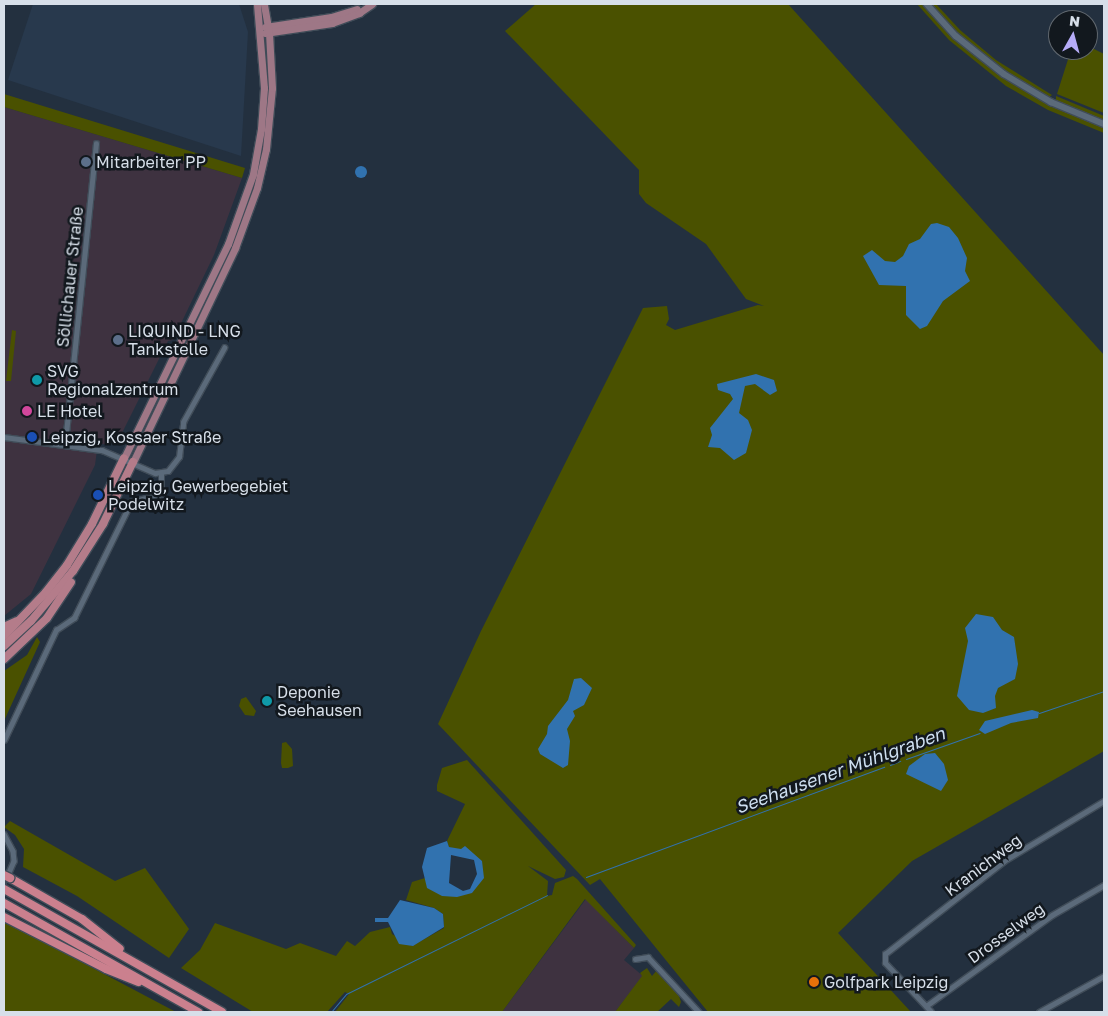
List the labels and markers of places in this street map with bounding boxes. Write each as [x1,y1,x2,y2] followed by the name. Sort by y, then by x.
[96,152,206,172] place label: Mitarbeiter PP
[80,156,92,168] marker: Mitarbeiter PP
[128,321,241,359] place label: LIQUIND - LNG Tankstelle
[112,334,124,346] marker: LIQUIND - LNG Tankstelle
[47,361,178,399] place label: SVG Regionalzentrum
[31,374,43,386] marker: SVG Regionalzentrum
[37,401,102,421] place label: LE Hotel
[21,405,33,417] marker: LE Hotel
[42,427,221,447] place label: Leipzig, Kossaer Straße
[26,431,38,443] marker: Leipzig, Kossaer Straße
[108,476,288,514] place label: Leipzig, Gewerbegebiet Podelwitz
[92,489,104,501] marker: Leipzig, Gewerbegebiet Podelwitz
[277,682,362,720] place label: Deponie Seehausen
[261,695,273,707] marker: Deponie Seehausen
[824,972,948,992] place label: Golfpark Leipzig
[808,976,820,988] marker: Golfpark Leipzig

